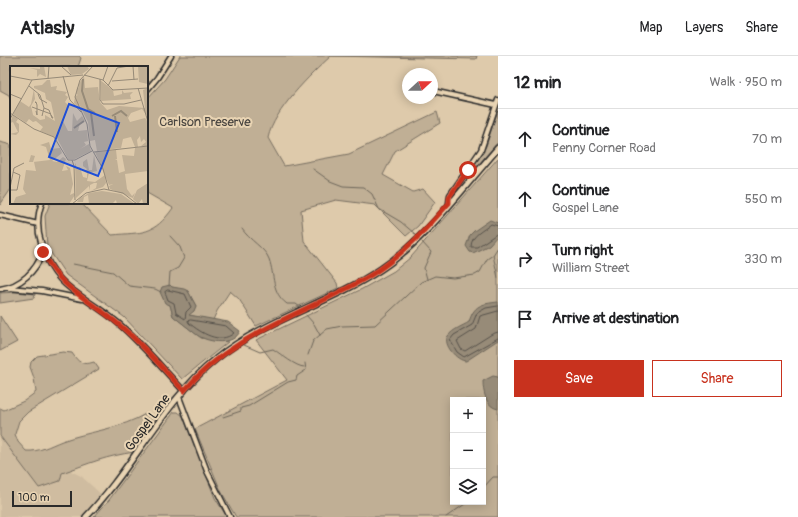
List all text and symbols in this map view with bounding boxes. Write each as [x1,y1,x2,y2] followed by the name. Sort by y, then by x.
[20,16,74,40] text: Atlasly
[640,19,663,36] text: Map
[685,19,723,36] text: Layers
[745,19,778,36] text: Share
[10,66,148,204] inset map
[402,68,438,104] north arrow
[514,72,561,93] text: 12 min
[710,74,782,90] text: Walk · 950 m
[159,114,251,130] park label: Carlson Preserve
[552,121,610,140] text: Continue
[514,128,536,150] icon: ahead
[752,131,782,147] text: 70 m
[552,140,656,156] text: Penny Corner Road
[459,161,477,179] route start
[552,181,610,200] text: Continue
[514,188,536,210] icon: ahead
[745,191,782,207] text: 550 m
[552,200,619,216] text: Gospel Lane
[552,241,613,260] text: Turn right
[34,243,52,261] route end
[514,248,536,270] icon: right
[744,251,782,267] text: 330 m
[552,260,630,276] text: William Street
[514,308,536,330] icon: arrive
[552,309,679,328] text: Arrive at destination
[514,360,644,397] button: Save
[652,360,782,397] button: Share
[122,390,174,454] street label: Gospel Lane
[450,397,486,505] map controls
[450,397,486,433] button: +
[450,433,486,469] button: −
[450,469,486,505] button: layers
[12,489,72,508] scale bar
[18,491,49,504] text: 100 m

